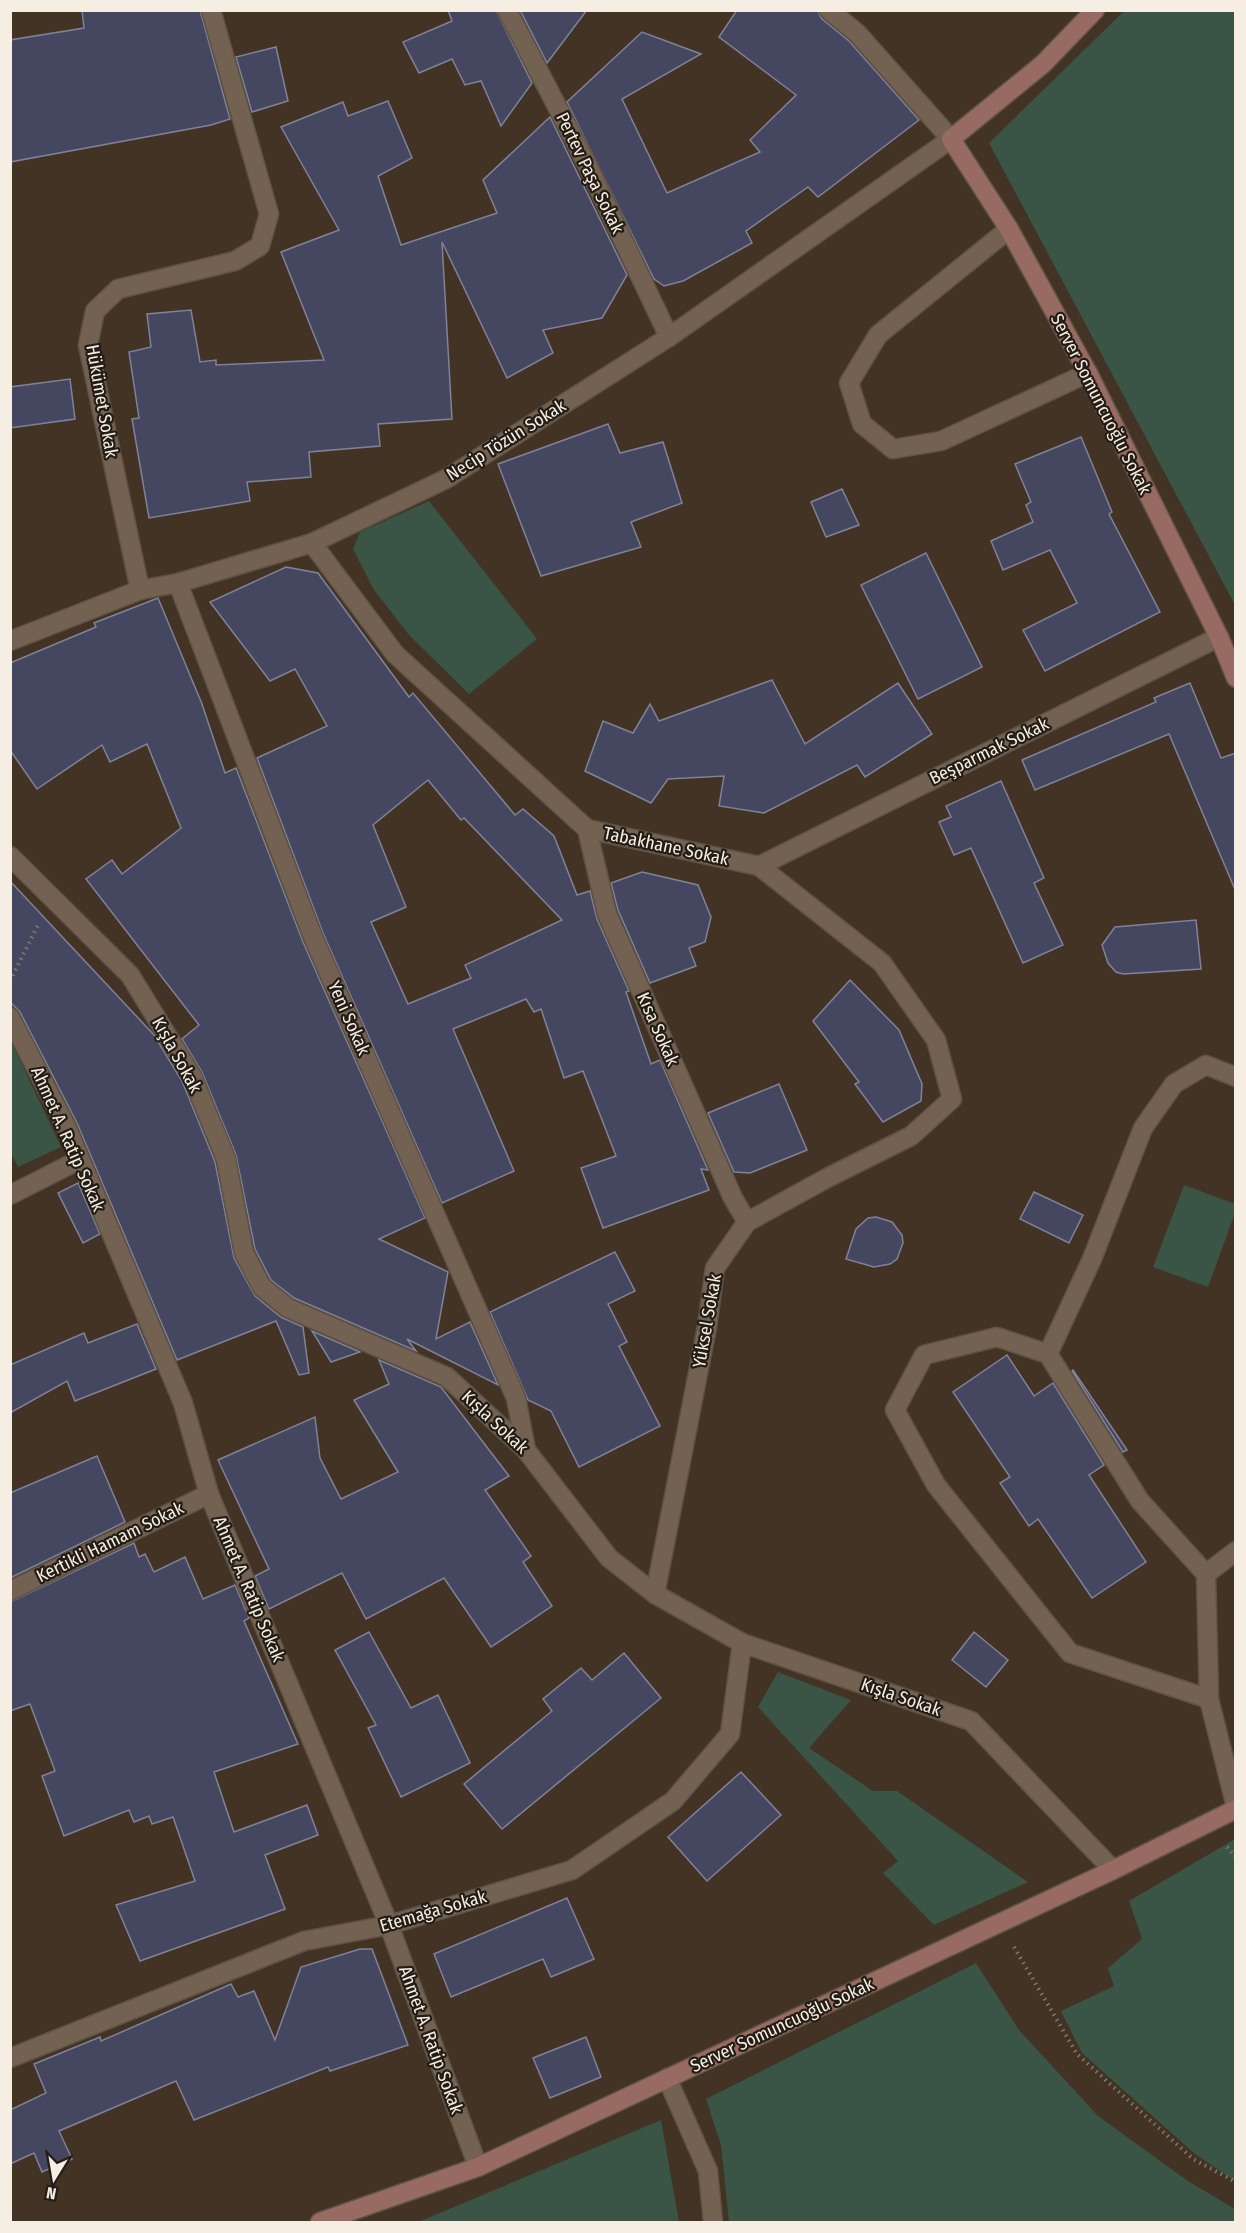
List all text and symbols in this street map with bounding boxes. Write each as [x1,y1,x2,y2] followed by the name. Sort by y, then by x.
[551,109,629,238] street label: Pertev Paşa Sokak
[1046,310,1156,498] street label: Server Somuncuoğlu Sokak
[81,343,123,460] street label: Hükümet Sokak
[442,394,570,485] street label: Necip Tözün Sokak
[926,712,1053,789] street label: Beşparmak Sokak
[601,822,731,870] street label: Tabakhane Sokak
[323,978,375,1059] street label: Yeni Sokak
[632,989,684,1070] street label: Kısa Sokak
[147,1013,207,1097] street label: Kışla Sokak
[26,1063,110,1215] street label: Ahmet A. Ratip Sokak
[688,1272,726,1370] street label: Yüksel Sokak
[457,1386,533,1459] street label: Kışla Sokak
[33,1497,188,1587] street label: Kertikli Hamam Sokak
[208,1513,290,1666] street label: Ahmet A. Ratip Sokak
[858,1673,944,1721] street label: Kışla Sokak
[377,1885,490,1937] street label: Etemağa Sokak
[394,1963,468,2118] street label: Ahmet A. Ratip Sokak
[687,1973,878,2077] street label: Server Somuncuoğlu Sokak
[24,2149,84,2209] north arrow
[45,2183,58,2203] text: N

